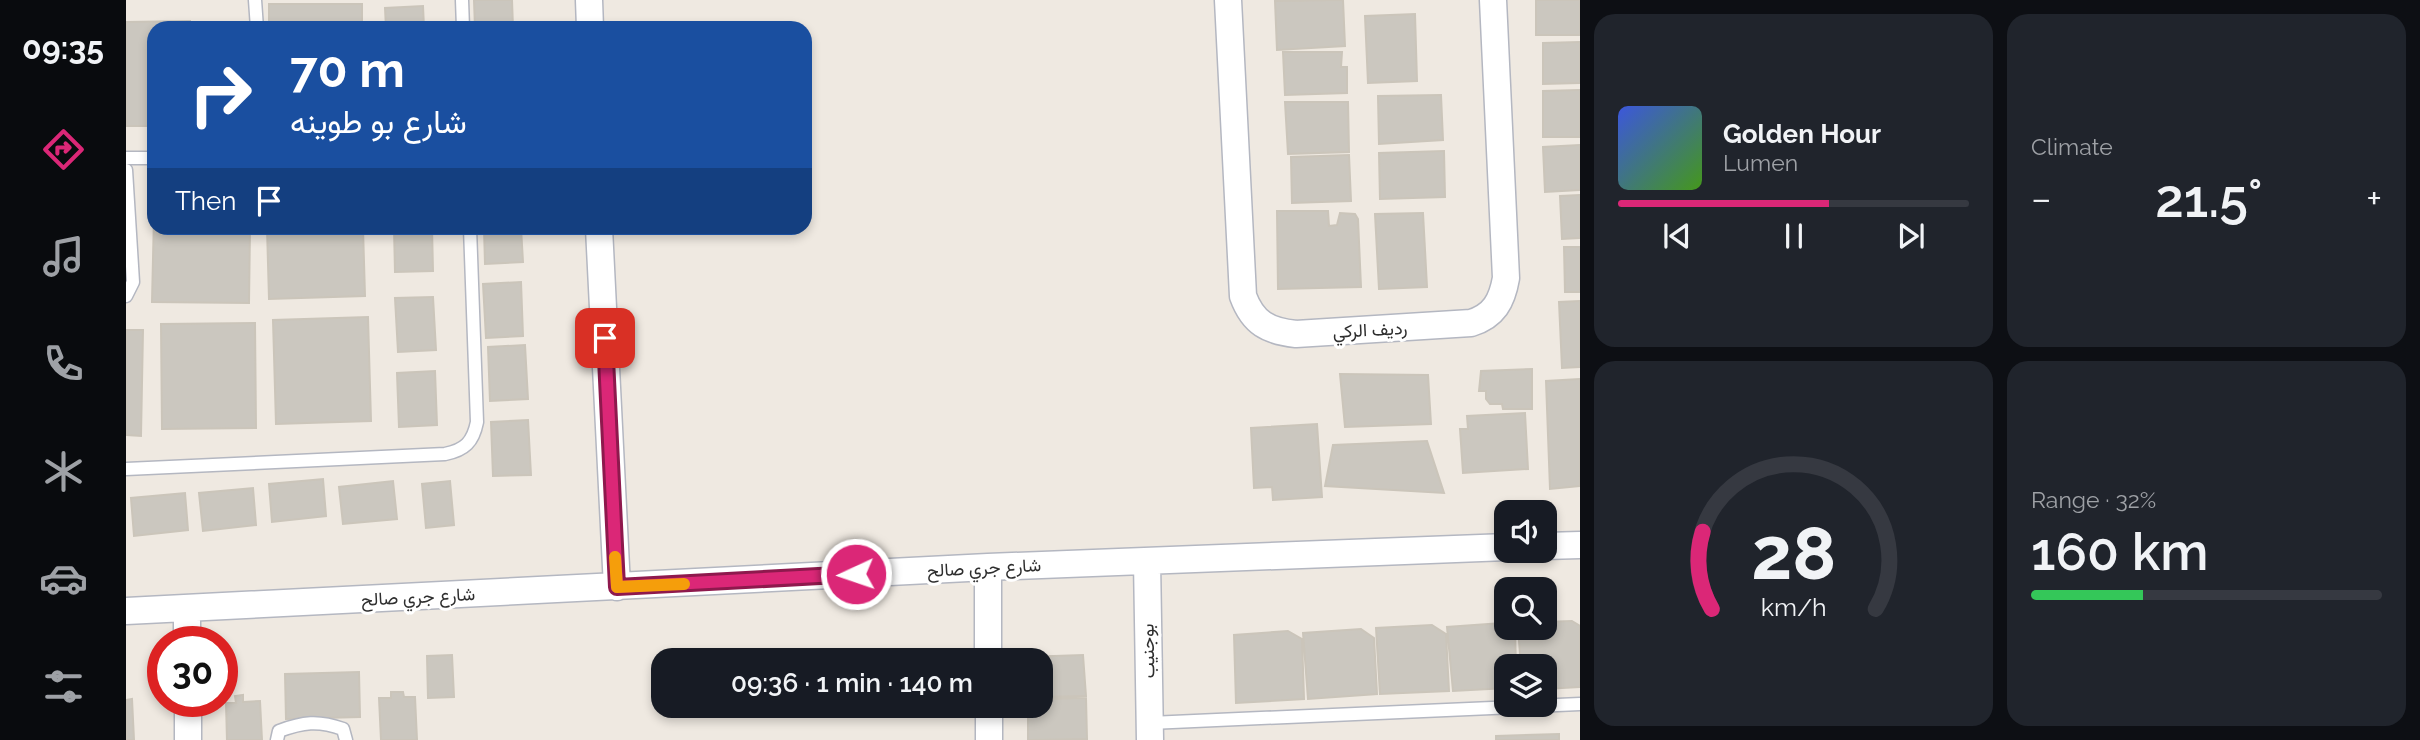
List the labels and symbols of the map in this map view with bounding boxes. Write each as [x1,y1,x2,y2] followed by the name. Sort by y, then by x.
[575,308,635,368] pin
[1332,317,1408,347] street label: رديف الركي
[819,537,893,611] position arrow
[926,554,1042,586] street label: شارع جري صالح
[360,583,476,615] street label: شارع جري صالح
[1137,623,1159,679] street label: بوجنيب
[147,626,238,717] speed limit sign: 30

